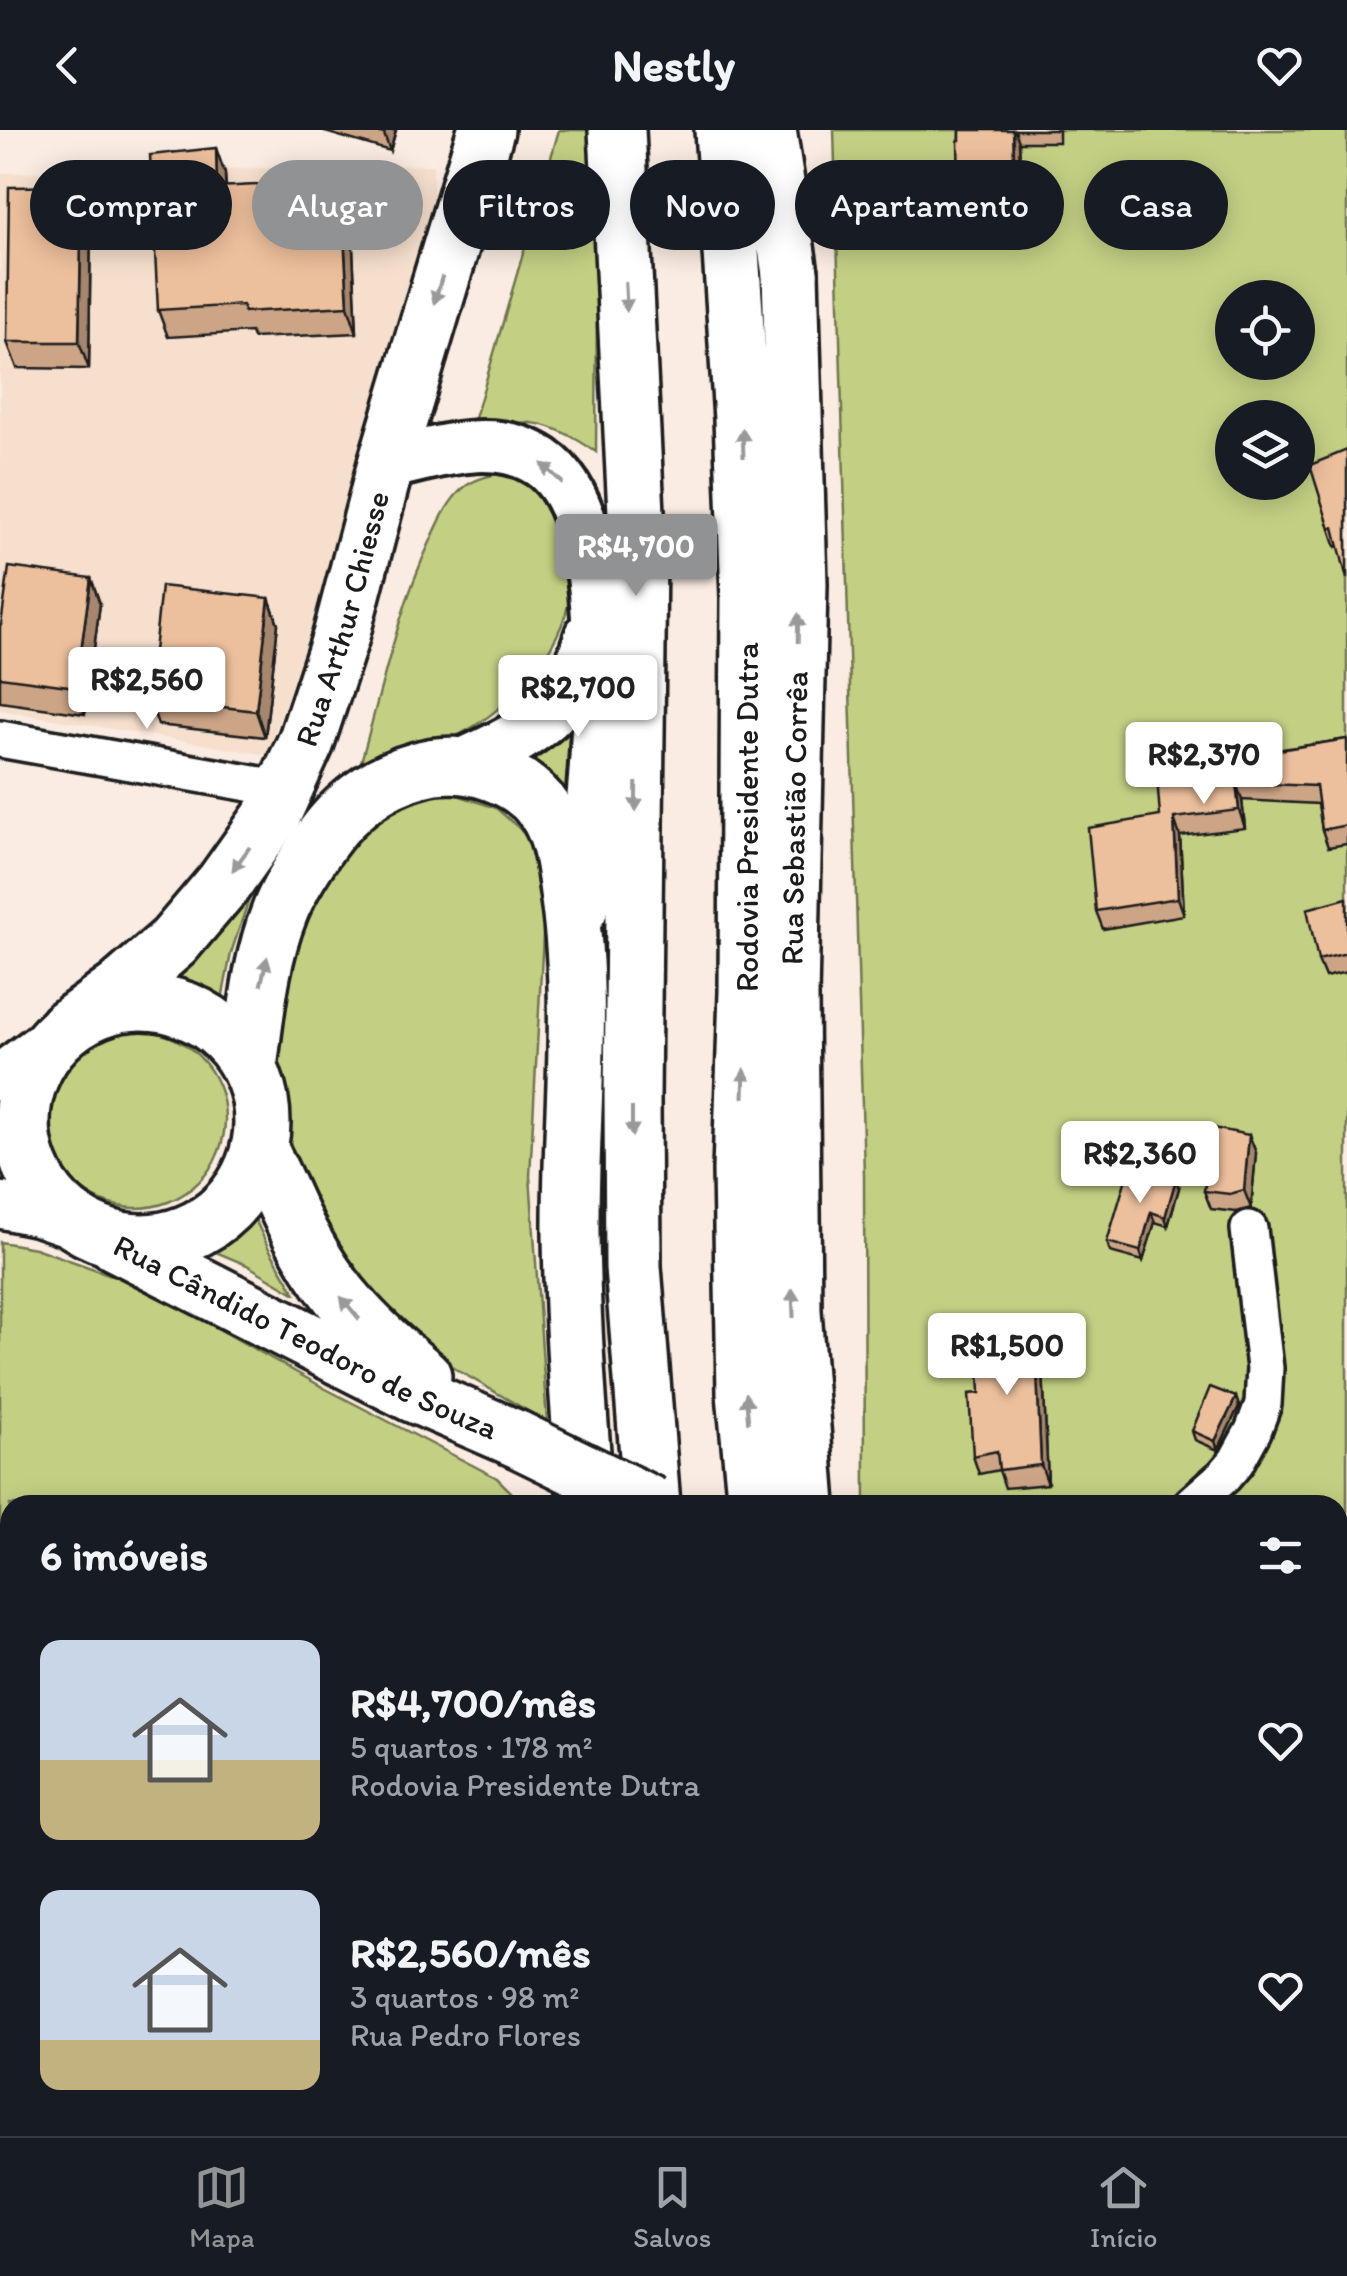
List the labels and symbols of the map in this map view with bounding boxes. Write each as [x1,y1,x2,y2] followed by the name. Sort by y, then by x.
[430,276,445,306] one-way arrow
[618,282,634,314] one-way arrow
[735,427,751,459] one-way arrow
[541,462,565,485] one-way arrow
[287,487,397,751] street label: Rua Arthur Chiesse
[544,514,728,599] pin: R$4,700
[791,612,807,644] one-way arrow
[728,642,766,992] street label: Rodovia Presidente Dutra
[55,647,239,732] pin: R$2,560
[486,655,670,740] pin: R$2,700
[772,670,816,965] street label: Rua Sebastião Corrêa
[1112,722,1296,807] pin: R$2,370
[627,781,643,813] one-way arrow
[232,846,251,872] one-way arrow
[257,955,272,986] one-way arrow
[736,1067,752,1099] one-way arrow
[624,1106,640,1138] one-way arrow
[1048,1121,1232,1206] pin: R$2,360
[107,1226,504,1448] street label: Rua Cândido Teodoro de Souza
[784,1287,800,1319] one-way arrow
[339,1296,361,1321] one-way arrow
[915,1313,1099,1398] pin: R$1,500
[738,1392,754,1423] one-way arrow

